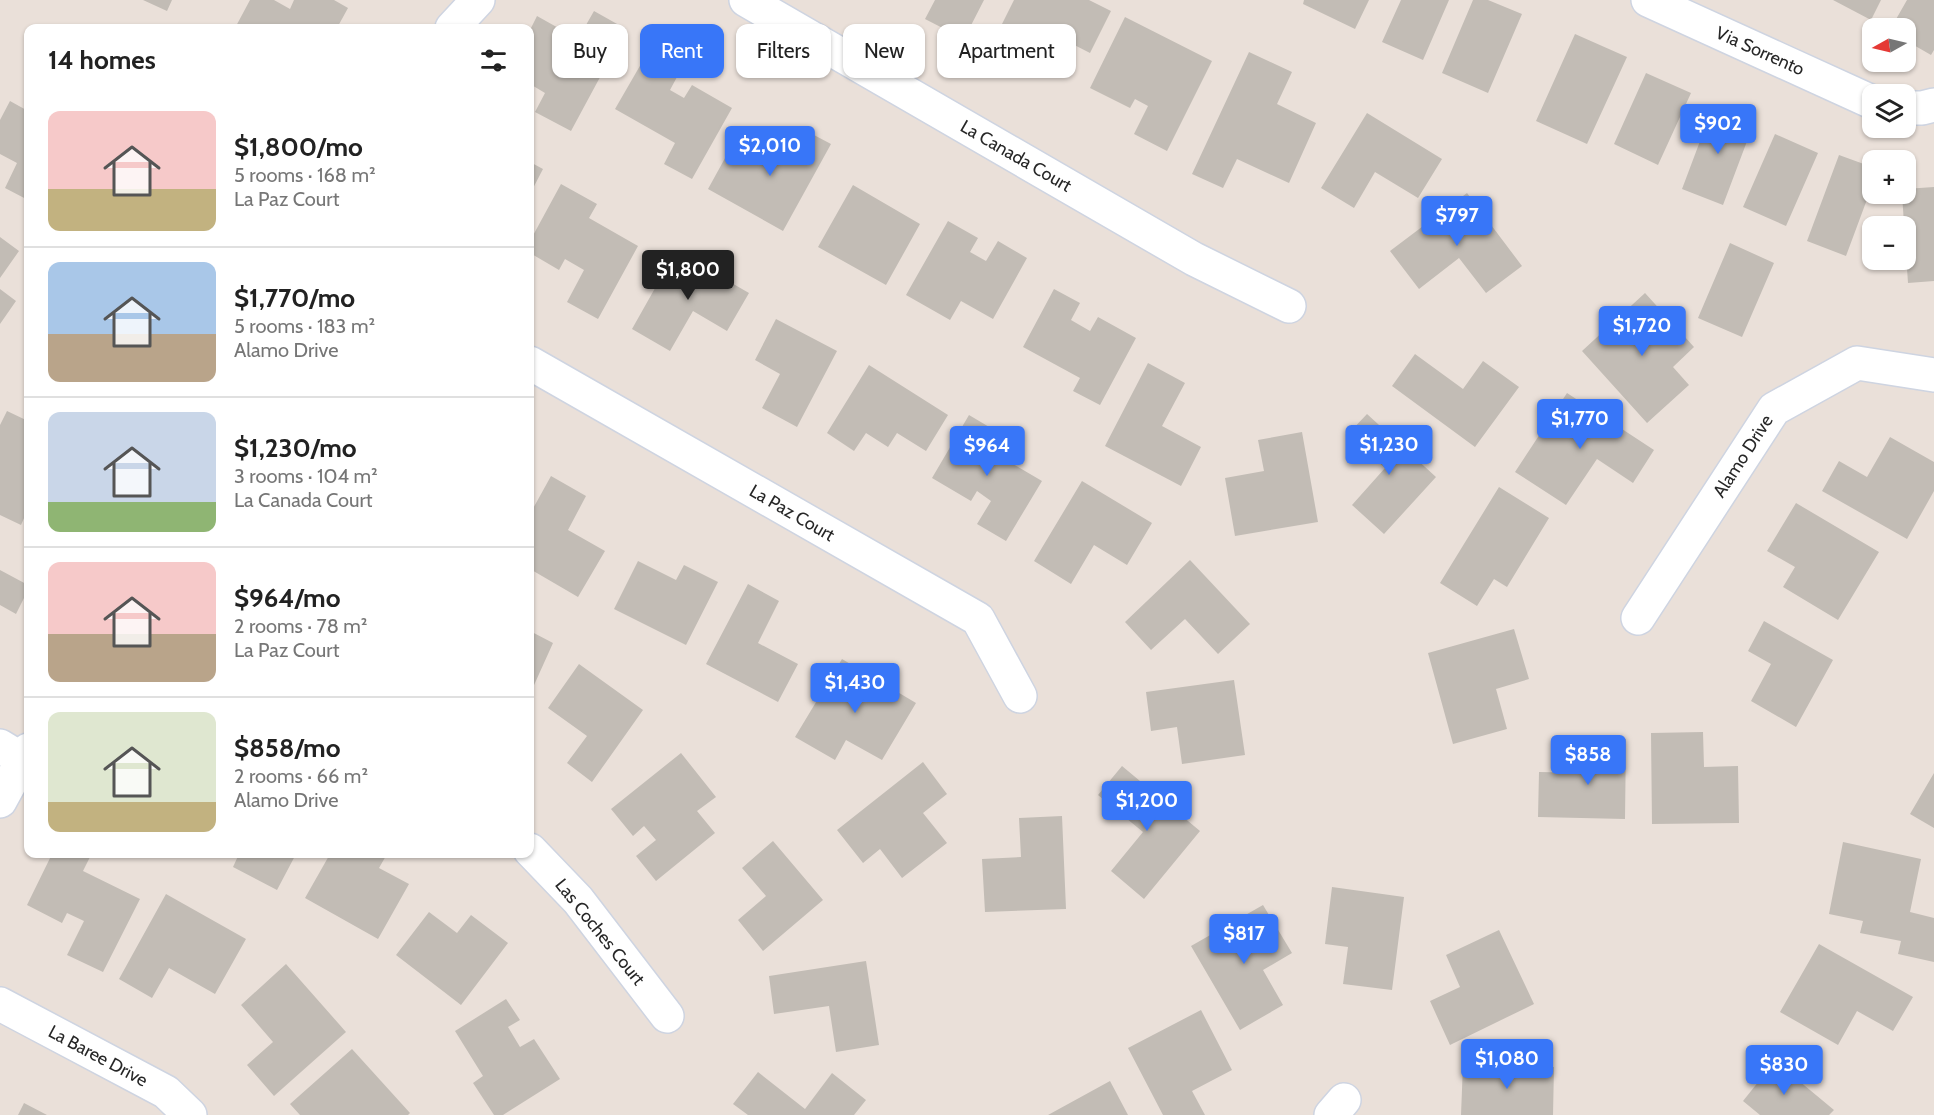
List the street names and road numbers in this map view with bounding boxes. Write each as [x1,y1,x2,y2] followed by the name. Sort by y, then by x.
[1712,22,1808,80] street label: Via Sorrento
[956,115,1076,197] street label: La Canada Court
[1708,411,1778,501] street label: Alamo Drive
[745,480,839,546] street label: La Paz Court
[550,874,650,990] street label: Las Coches Court
[45,1021,151,1091] street label: La Baree Drive

